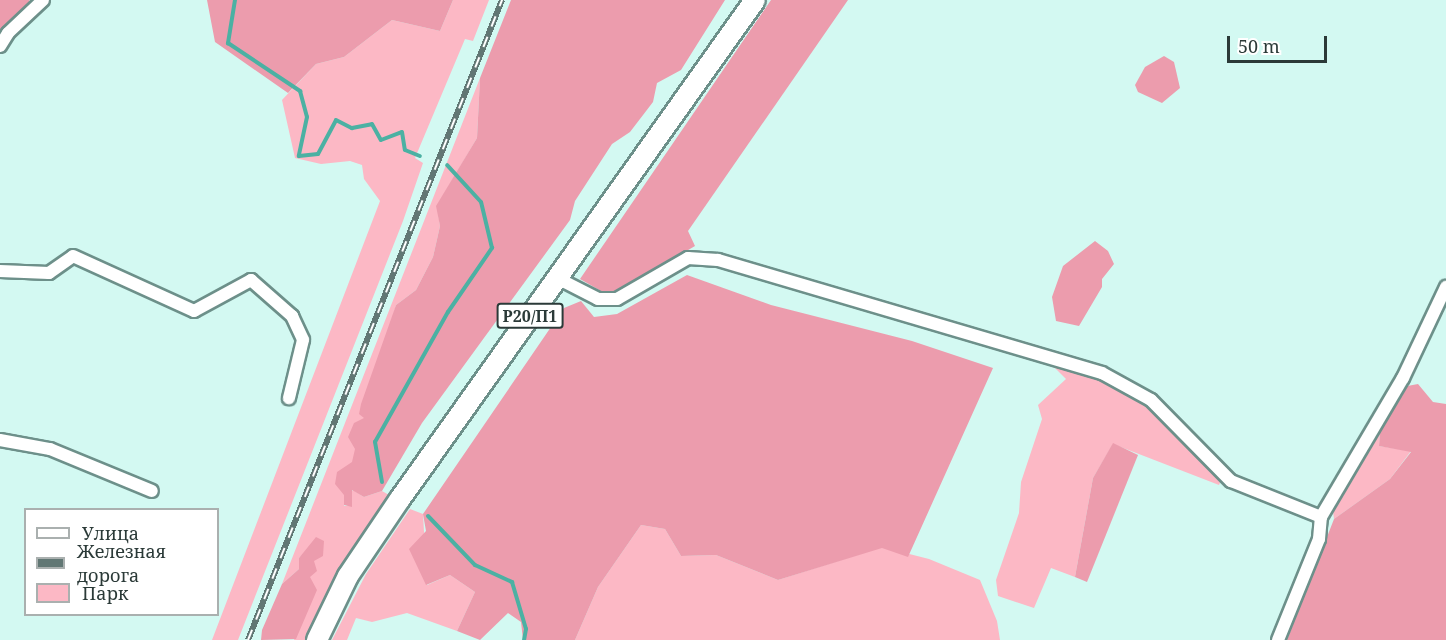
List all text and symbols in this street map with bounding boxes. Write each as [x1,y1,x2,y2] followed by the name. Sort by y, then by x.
[1230,24,1330,62] scale bar
[1238,34,1280,58] text: 50 m
[496,303,564,329] road number: Р20/П1
[24,508,219,616] legend
[82,521,139,545] text: Улица
[77,539,166,587] text: Железная дорога
[82,581,129,605] text: Парк

